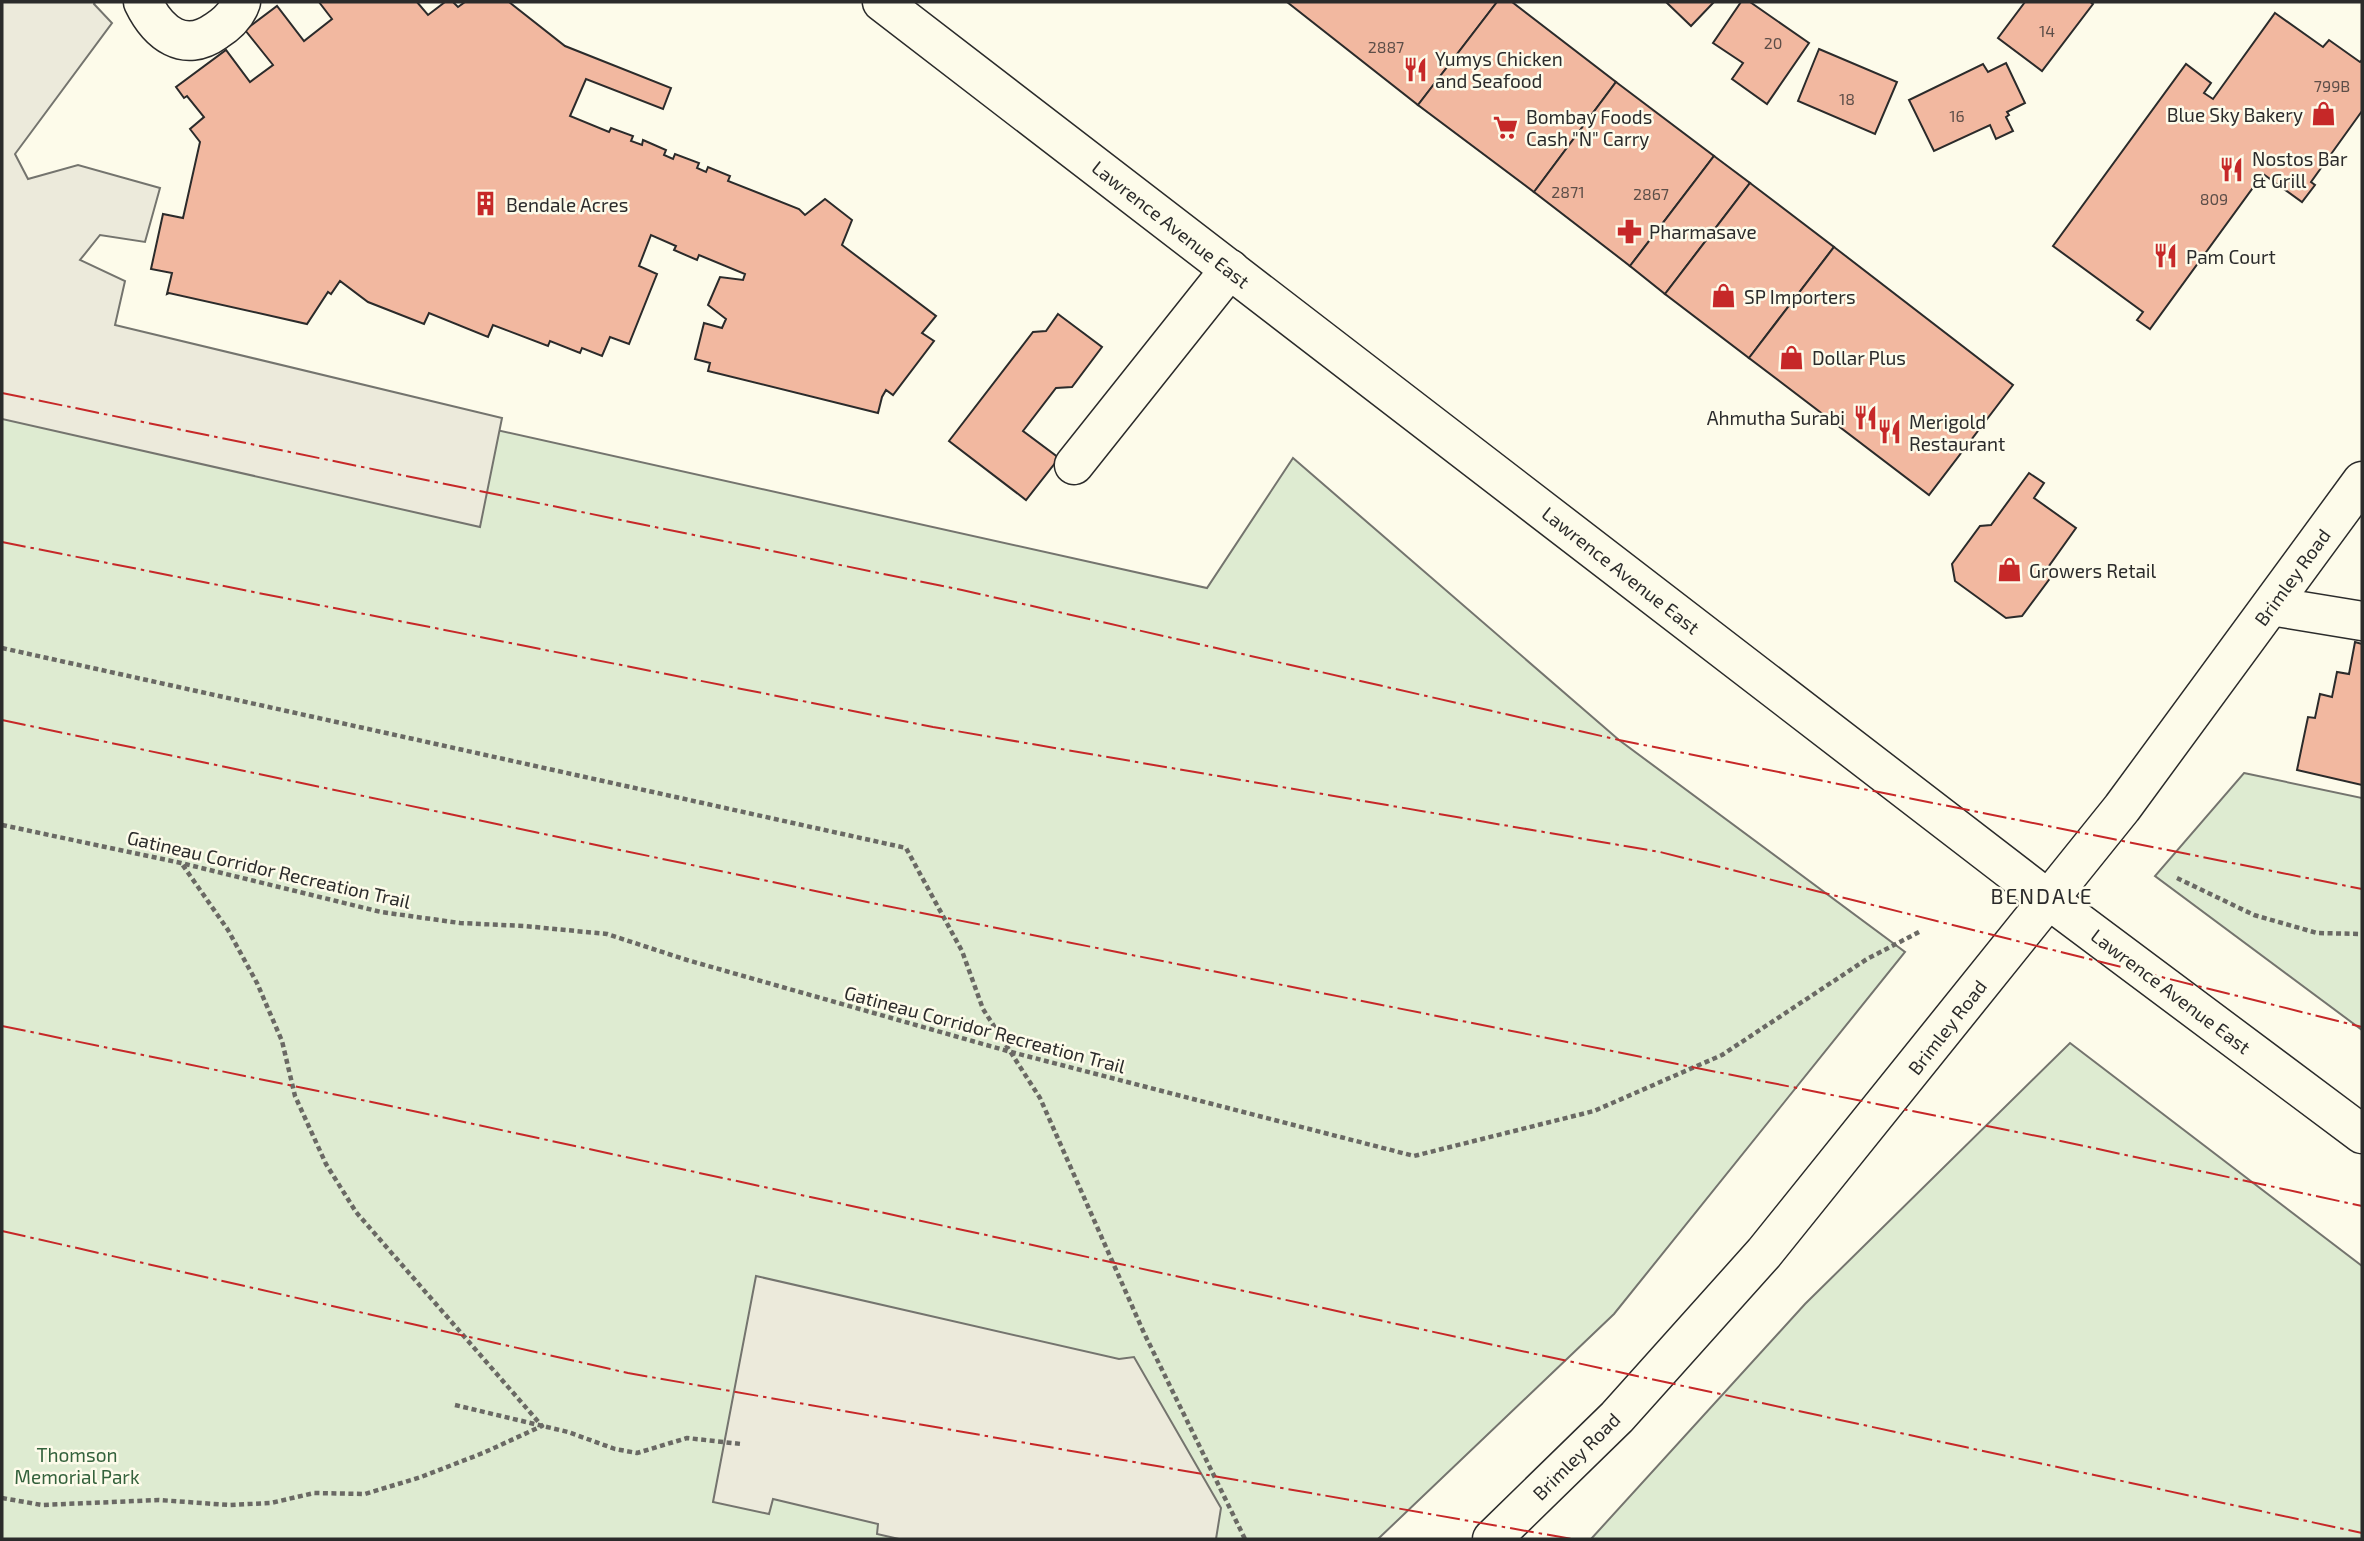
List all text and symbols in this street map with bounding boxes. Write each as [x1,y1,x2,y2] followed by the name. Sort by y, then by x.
[2039,21,2055,40] house number: 14
[1764,33,1782,52] house number: 20
[1368,37,1404,56] house number: 2887
[1435,47,1563,92] place label: Yumys Chicken and Seafood
[1401,55,1429,83] restaurant icon: Yumys Chicken and Seafood
[2314,76,2350,95] house number: 799B
[1839,89,1855,108] house number: 18
[2309,100,2337,128] shop icon: Blue Sky Bakery
[2167,103,2303,126] place label: Blue Sky Bakery
[1526,105,1652,150] place label: Bombay Foods Cash "N" Carry
[1949,106,1965,125] house number: 16
[1492,113,1520,141] supermarket icon: Bombay Foods Cash "N" Carry
[2252,147,2348,192] place label: Nostos Bar & Grill
[1088,155,1254,293] street label: Lawrence Avenue East
[2218,155,2246,183] restaurant icon: Nostos Bar & Grill
[1551,182,1585,201] house number: 2871
[1633,184,1669,203] house number: 2867
[2200,189,2228,208] house number: 809
[472,190,500,218] building icon: Bendale Acres
[506,193,628,216] place label: Bendale Acres
[1615,217,1643,245] pharmacy icon: Pharmasave
[1649,220,1757,243] place label: Pharmasave
[2152,242,2180,270] restaurant icon: Pam Court
[2186,245,2276,268] place label: Pam Court
[1710,282,1738,310] shop icon: SP Importers
[1744,285,1856,308] place label: SP Importers
[1778,343,1806,371] shop icon: Dollar Plus
[1812,346,1906,369] place label: Dollar Plus
[1851,403,1879,431] restaurant icon: Ahmutha Surabi
[1707,406,1845,429] place label: Ahmutha Surabi
[1909,410,2005,455] place label: Merigold Restaurant
[1875,418,1903,446] restaurant icon: Merigold Restaurant
[1538,501,1704,639] street label: Lawrence Avenue East
[2249,524,2335,630] street label: Brimley Road
[1995,556,2023,584] shop icon: Growers Retail
[2029,559,2157,582] place label: Growers Retail
[125,825,413,913] street label: Gatineau Corridor Recreation Trail
[1990,883,2094,908] district label: BENDALE
[2087,924,2255,1058] street label: Lawrence Avenue East
[1903,975,1991,1079] street label: Brimley Road
[842,980,1128,1078] street label: Gatineau Corridor Recreation Trail
[1528,1408,1624,1504] street label: Brimley Road
[14,1443,140,1488] park label: Thomson Memorial Park

